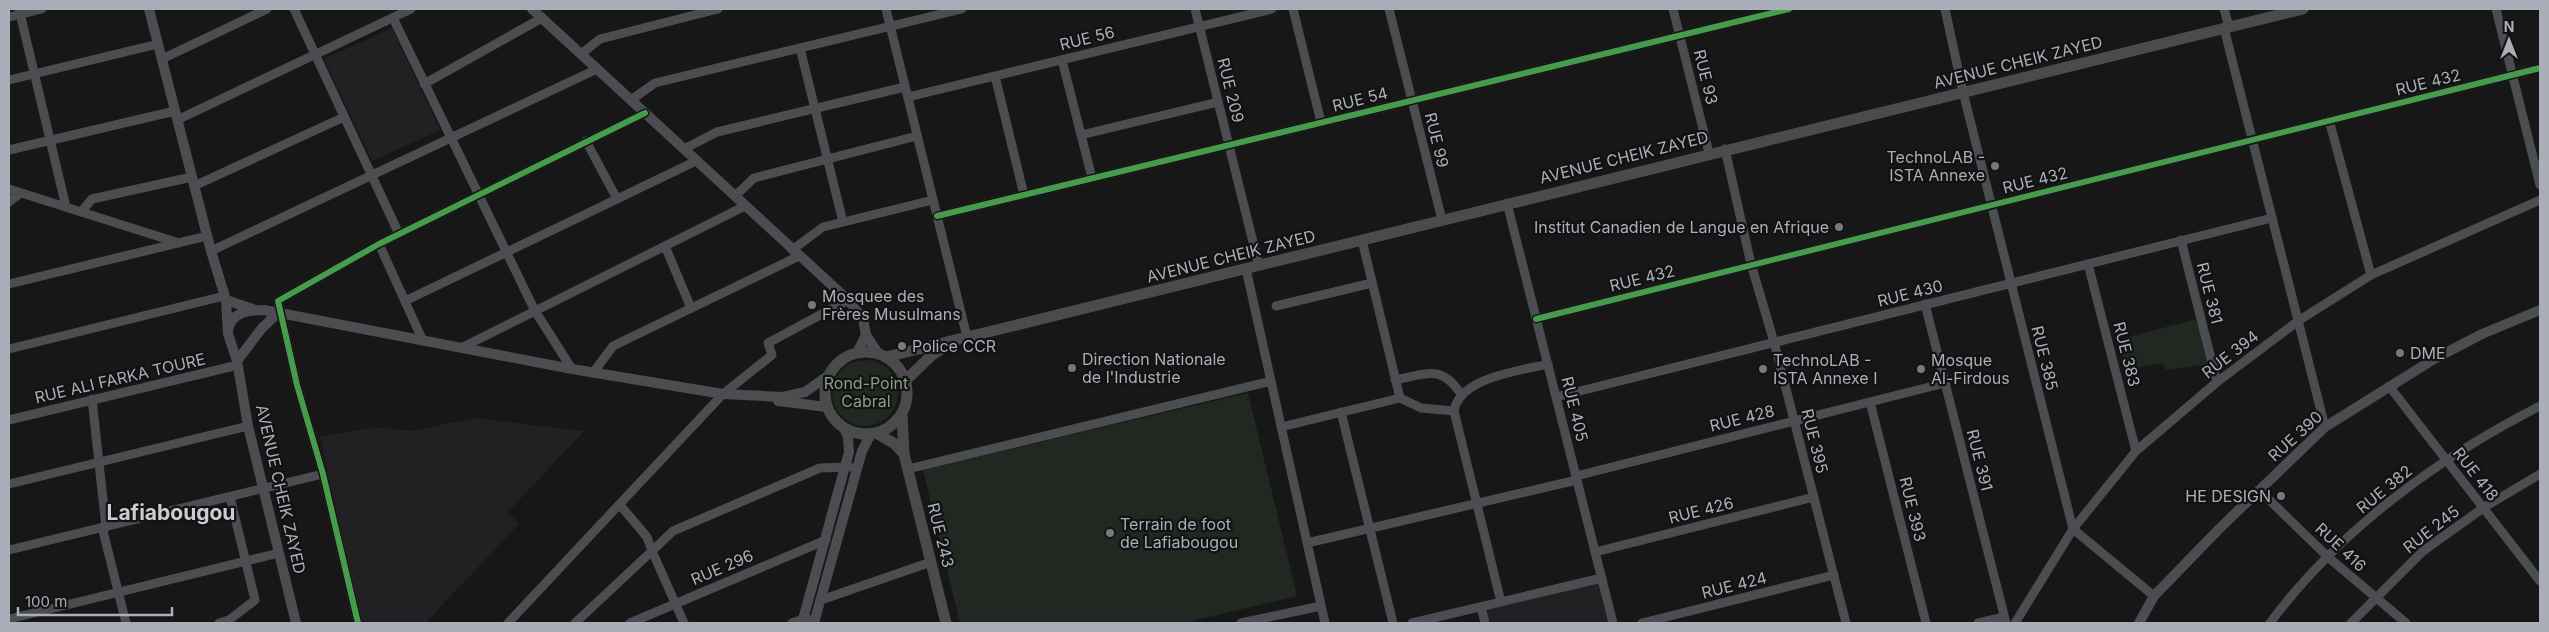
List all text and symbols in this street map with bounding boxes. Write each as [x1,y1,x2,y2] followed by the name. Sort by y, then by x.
[2484,15,2534,65] north arrow
[2504,18,2514,35] text: N
[1057,22,1117,54] street label: RUE 56
[1931,31,2105,93] street label: AVENUE CHEIK ZAYED
[1690,47,1722,107] street label: RUE 93
[1213,56,1249,124] street label: RUE 209
[2393,64,2463,100] street label: RUE 432
[1330,82,1390,116] street label: RUE 54
[1421,110,1453,170] street label: RUE 99
[1537,126,1711,188] street label: AVENUE CHEIK ZAYED
[1887,147,1985,185] place label: TechnoLAB - ISTA Annexe
[1989,160,2001,172] marker: TechnoLAB - ISTA Annexe
[2000,162,2070,198] street label: RUE 432
[1534,217,1829,237] place label: Institut Canadien de Langue en Afrique
[1833,221,1845,233] marker: Institut Canadien de Langue en Afrique
[1144,225,1318,287] street label: AVENUE CHEIK ZAYED
[1607,260,1677,296] street label: RUE 432
[2193,260,2227,326] street label: RUE 381
[1875,275,1945,311] street label: RUE 430
[822,286,961,324] place label: Mosquee des Frères Musulmans
[806,299,818,311] marker: Mosquee des Frères Musulmans
[2109,320,2145,388] street label: RUE 383
[2027,324,2063,392] street label: RUE 385
[2198,326,2262,382] street label: RUE 394
[912,336,996,356] place label: Police CCR
[896,340,908,352] marker: Police CCR
[2410,343,2446,363] place label: DME
[2394,347,2406,359] marker: DME
[33,349,207,407] street label: RUE ALI FARKA TOURE
[1082,349,1226,387] place label: Direction Nationale de l'Industrie
[1773,350,1877,388] place label: TechnoLAB - ISTA Annexe I
[1931,350,2010,388] place label: Mosque Al-Firdous
[1066,362,1078,374] marker: Direction Nationale de l'Industrie
[1757,363,1769,375] marker: TechnoLAB - ISTA Annexe I
[1915,363,1927,375] marker: Mosque Al-Firdous
[824,373,908,411] park label: Rond-Point Cabral
[1557,374,1593,444] street label: RUE 405
[1707,400,1777,436] street label: RUE 428
[252,402,310,576] street label: AVENUE CHEIK ZAYED
[2264,406,2326,466] street label: RUE 390
[1797,407,1833,475] street label: RUE 395
[1963,427,1997,493] street label: RUE 391
[2449,443,2503,505] street label: RUE 418
[2352,461,2416,517] street label: RUE 382
[1895,475,1931,543] street label: RUE 393
[2185,486,2271,506] place label: HE DESIGN
[2275,490,2287,502] marker: HE DESIGN
[1666,492,1736,528] street label: RUE 426
[107,500,235,525] district label: Lafiabougou
[923,501,959,569] street label: RUE 243
[2399,501,2463,557] street label: RUE 245
[1120,514,1238,552] place label: Terrain de foot de Lafiabougou
[2311,518,2371,576] street label: RUE 416
[1104,527,1116,539] marker: Terrain de foot de Lafiabougou
[688,545,756,589] street label: RUE 296
[1699,567,1769,603] street label: RUE 424
[18,584,171,616] scale bar
[25,592,67,611] text: 100 m

